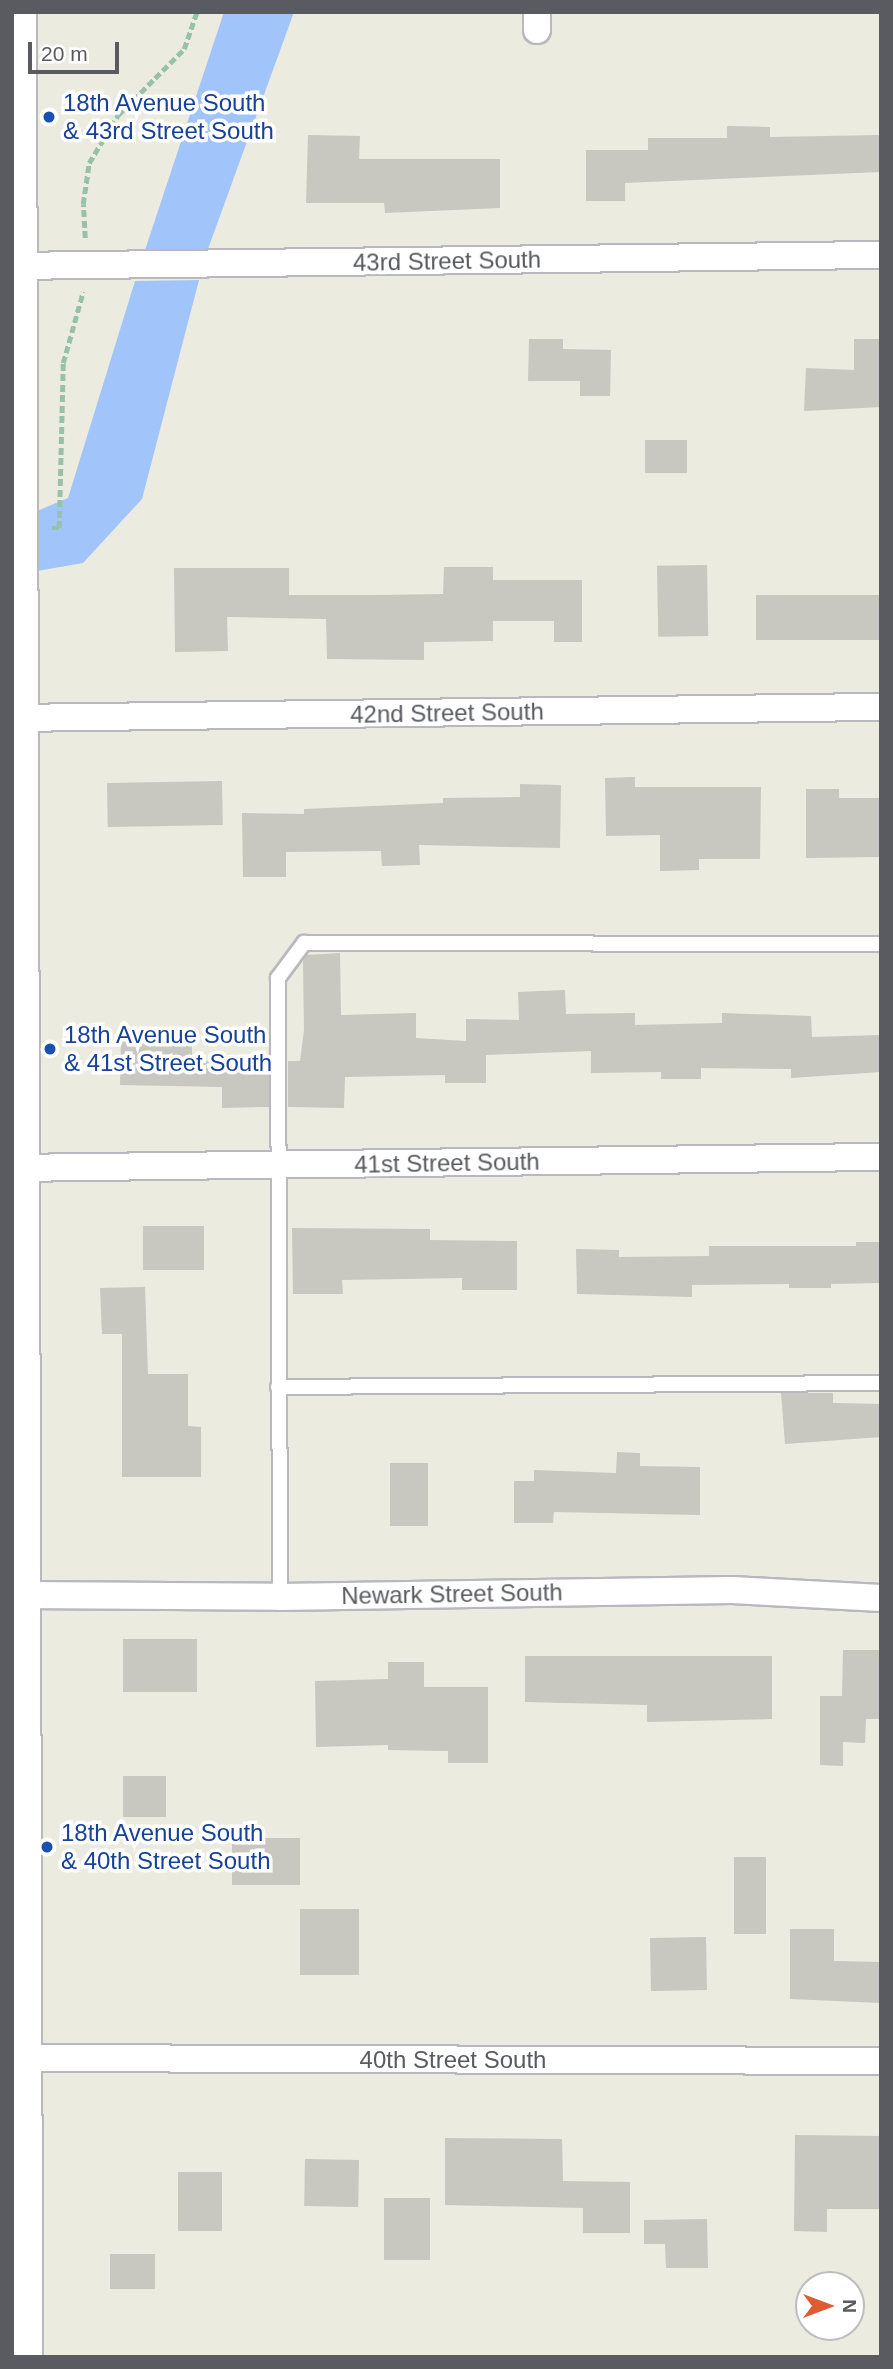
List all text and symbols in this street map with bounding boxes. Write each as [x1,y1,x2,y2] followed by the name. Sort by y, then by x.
[32,28,122,72] scale bar
[41,42,88,65] text: 20 m
[63,89,274,145] place label: 18th Avenue South & 43rd Street South
[41,109,57,125] marker: 18th Avenue South & 43rd Street South
[353,245,541,277] street label: 43rd Street South
[350,697,544,729] street label: 42nd Street South
[64,1021,272,1077] place label: 18th Avenue South & 41st Street South
[42,1041,58,1057] marker: 18th Avenue South & 41st Street South
[354,1147,540,1179] street label: 41st Street South
[341,1578,563,1610] street label: Newark Street South
[61,1819,270,1875] place label: 18th Avenue South & 40th Street South
[39,1839,55,1855] marker: 18th Avenue South & 40th Street South
[360,2046,546,2074] street label: 40th Street South
[795,2271,865,2341] north arrow
[839,2299,860,2313] text: N

